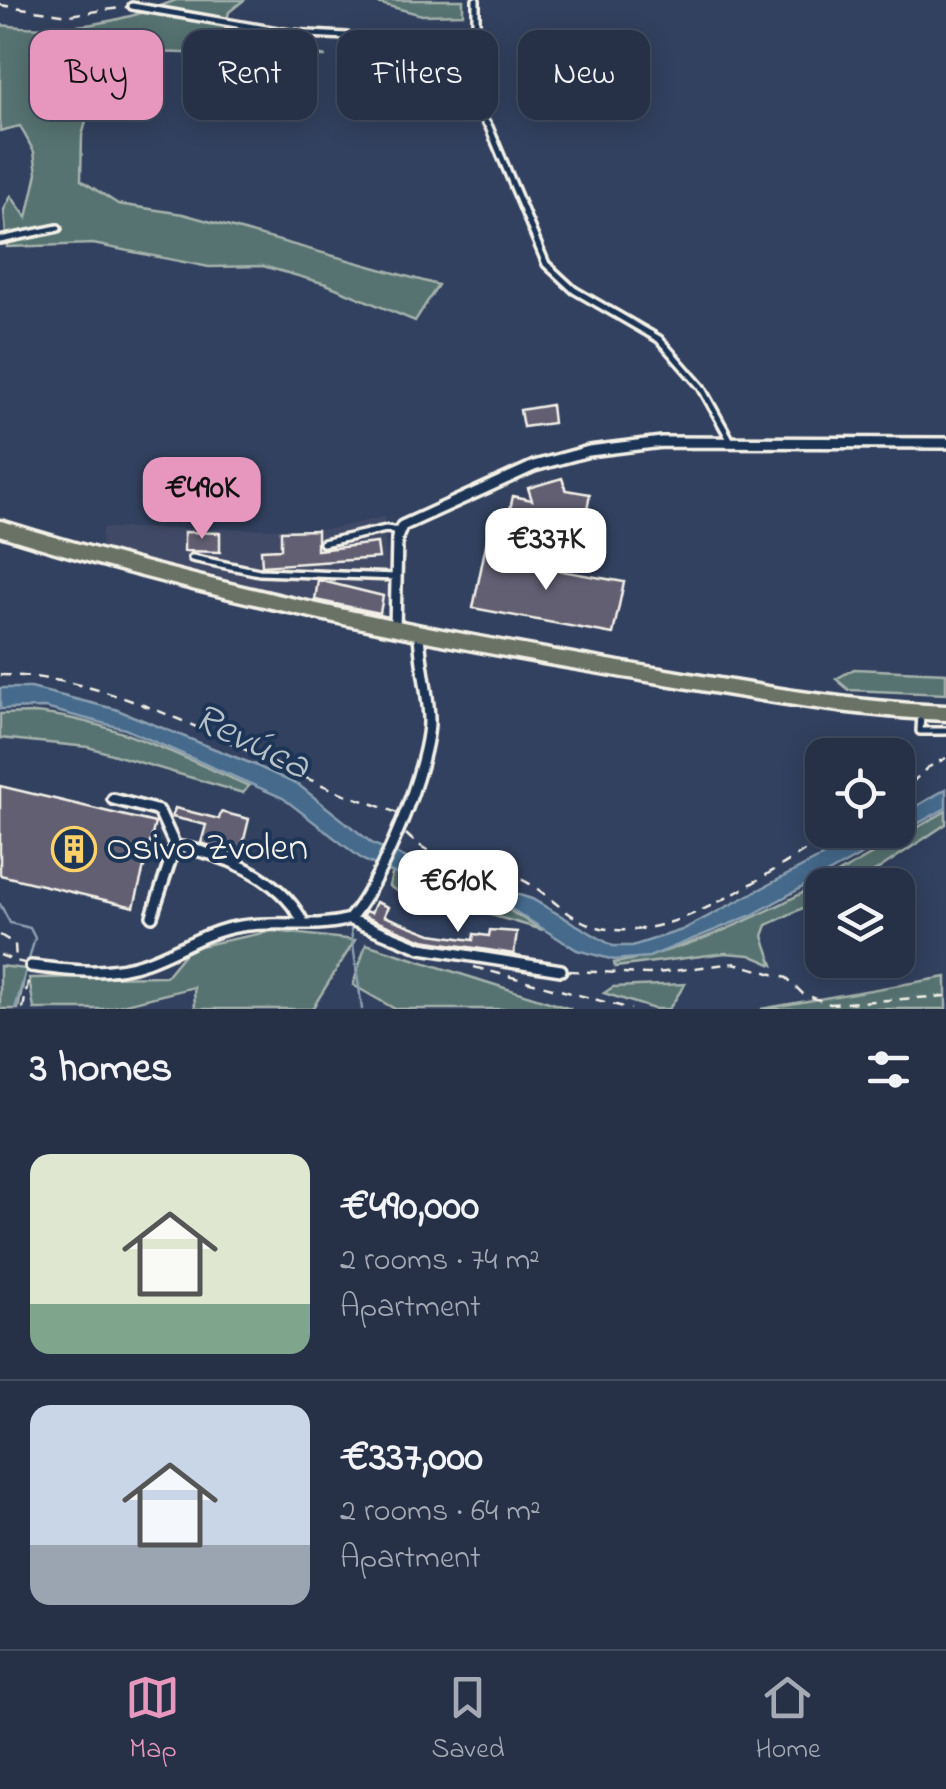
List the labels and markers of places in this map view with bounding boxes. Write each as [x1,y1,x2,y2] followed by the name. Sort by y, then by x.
[132,457,272,542] pin: €490K
[476,508,616,593] pin: €337K
[106,820,308,879] place label: Osivo Zvolen
[51,826,97,872] building icon: Osivo Zvolen
[388,850,528,935] pin: €610K

